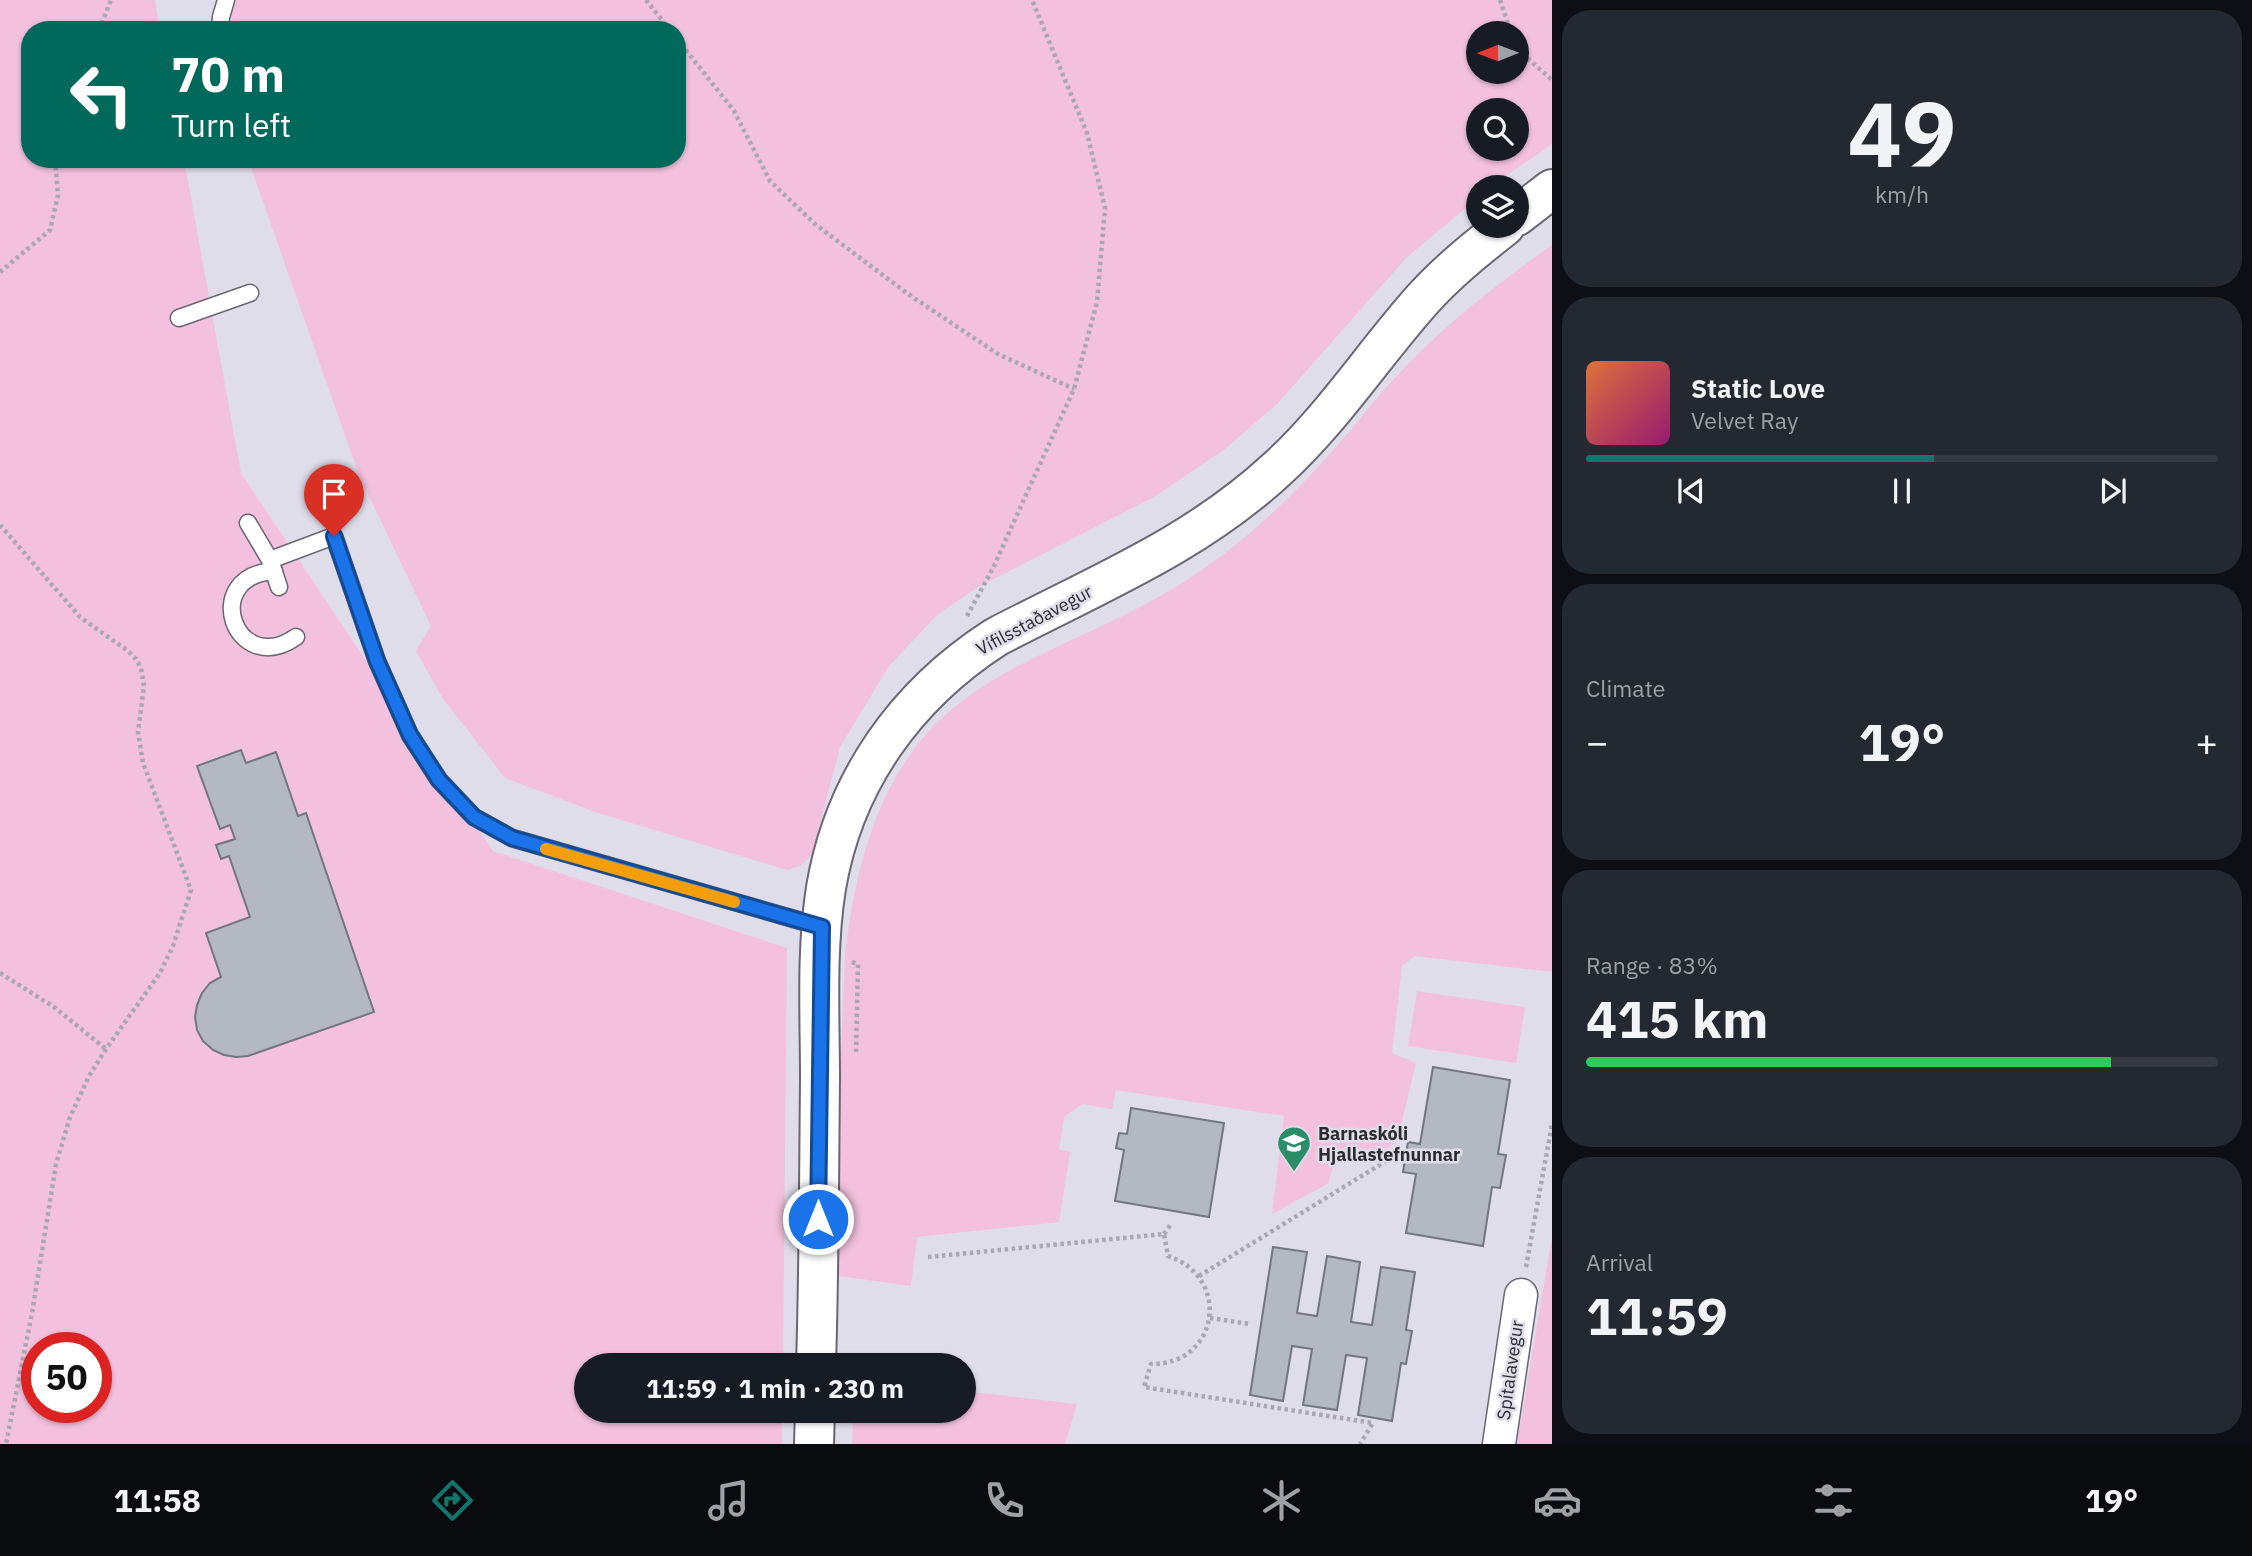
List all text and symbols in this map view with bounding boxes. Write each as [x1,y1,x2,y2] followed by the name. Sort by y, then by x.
[1466,21,1530,84] north arrow
[1466,21,1529,238] map controls
[171,42,285,105] text: 70 m
[56,49,147,140] icon: left
[1847,74,1957,192] text: 49
[1466,98,1529,161] button: search
[171,104,291,146] text: Turn left
[1466,175,1529,238] button: layers
[1875,179,1929,209] text: km/h
[1691,371,1825,405] text: Static Love
[1691,405,1798,435] text: Velvet Ray
[304,464,364,536] pin
[1672,472,1710,510] icon: previous
[1883,472,1921,510] icon: pause
[2094,472,2132,510] icon: next
[315,475,353,513] icon: arrive
[972,580,1096,660] street label: Vífilsstaðavegur
[1586,673,1665,703] text: Climate
[1859,708,1945,775] text: 19°
[1586,717,1609,766] text: −
[2195,717,2218,766] text: +
[1586,950,1718,980] text: Range · 83%
[1586,985,1768,1052] text: 415 km
[1318,1122,1460,1166] place label: Barnaskóli Hjallastefnunnar
[1275,1124,1313,1173] school or university icon: Barnaskóli Hjallastefnunnar
[781,1182,855,1256] position arrow
[1586,1247,1653,1277] text: Arrival
[1586,1282,1728,1349] text: 11:59
[1492,1318,1528,1421] street label: Spítalavegur
[21,1332,112,1423] speed limit sign: 50
[646,1371,904,1405] text: 11:59 · 1 min · 230 m
[428,1476,477,1525] icon: directions
[704,1476,753,1525] icon: music
[980,1476,1029,1525] icon: phone
[1257,1476,1306,1525] icon: climate
[1533,1476,1582,1525] icon: car
[1809,1476,1858,1525] icon: filters
[114,1479,201,1521] text: 11:58
[2085,1479,2138,1521] text: 19°

